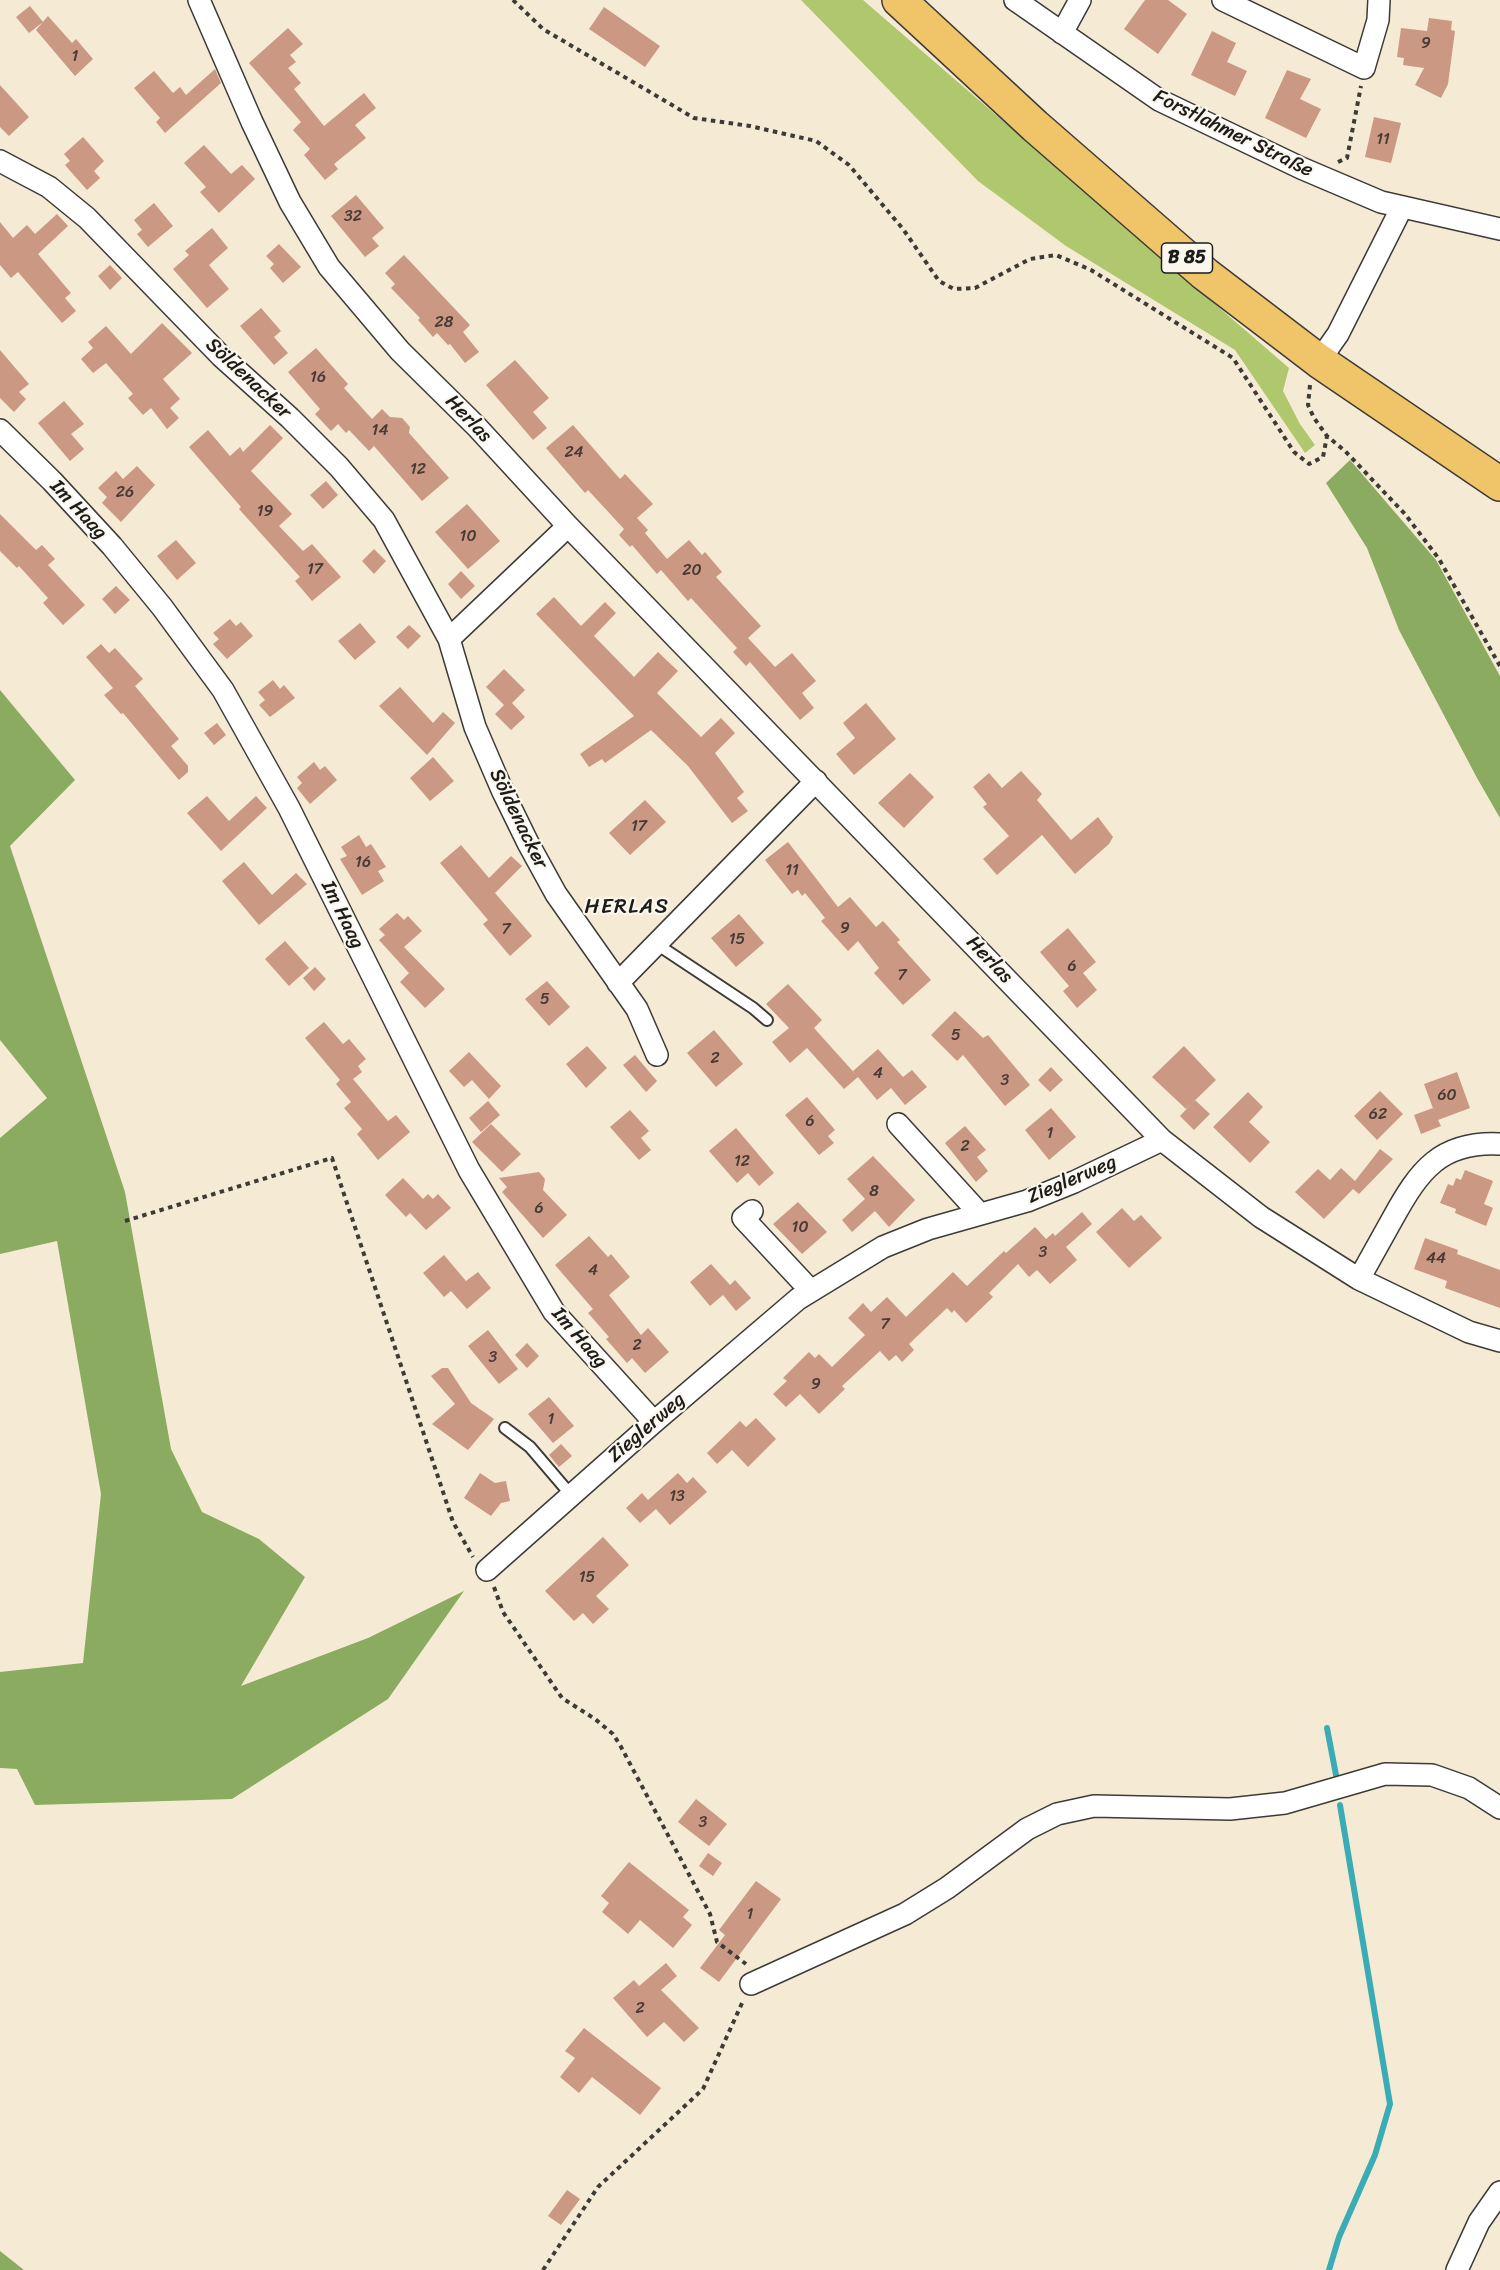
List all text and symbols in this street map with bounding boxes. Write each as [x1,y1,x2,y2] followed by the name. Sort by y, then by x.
[1421,34,1431,54] house number: 9
[72,47,78,67] house number: 1
[1149,85,1317,183] street label: Forstlahmer Straße
[1376,130,1390,150] house number: 11
[344,207,362,227] house number: 32
[1162,243,1212,273] road number: B 85
[435,313,453,333] house number: 28
[200,333,296,425] street label: Söldenacker
[310,368,326,388] house number: 16
[440,390,496,448] street label: Herlas
[372,421,388,441] house number: 14
[564,443,584,463] house number: 24
[410,460,426,480] house number: 12
[44,475,112,545] street label: Im Haag
[116,483,134,503] house number: 26
[257,502,273,522] house number: 19
[460,527,476,547] house number: 10
[307,560,323,580] house number: 17
[682,561,702,581] house number: 20
[483,765,553,873] street label: Söldenacker
[631,817,647,837] house number: 17
[355,853,371,873] house number: 16
[785,861,799,881] house number: 11
[315,877,369,953] street label: Im Haag
[585,895,669,921] district label: HERLAS
[840,919,850,939] house number: 9
[501,920,511,940] house number: 7
[729,930,745,950] house number: 15
[961,931,1017,989] street label: Herlas
[1067,957,1077,977] house number: 6
[897,966,907,986] house number: 7
[540,990,550,1010] house number: 5
[951,1026,961,1046] house number: 5
[710,1049,720,1069] house number: 2
[873,1064,883,1084] house number: 4
[1001,1071,1009,1091] house number: 3
[1437,1086,1457,1106] house number: 60
[1369,1105,1387,1125] house number: 62
[805,1112,815,1132] house number: 6
[1047,1124,1053,1144] house number: 1
[960,1137,970,1157] house number: 2
[1024,1150,1120,1210] street label: Zieglerweg
[734,1152,750,1172] house number: 12
[869,1182,879,1202] house number: 8
[534,1199,544,1219] house number: 6
[792,1218,808,1238] house number: 10
[1039,1243,1047,1263] house number: 3
[1426,1249,1446,1269] house number: 44
[588,1261,598,1281] house number: 4
[546,1303,612,1373] street label: Im Haag
[880,1315,890,1335] house number: 7
[632,1336,642,1356] house number: 2
[489,1348,497,1368] house number: 3
[811,1375,821,1395] house number: 9
[603,1388,691,1468] street label: Zieglerweg
[548,1410,554,1430] house number: 1
[669,1487,685,1507] house number: 13
[579,1568,595,1588] house number: 15
[699,1813,707,1833] house number: 3
[747,1905,753,1925] house number: 1
[635,1999,645,2019] house number: 2

